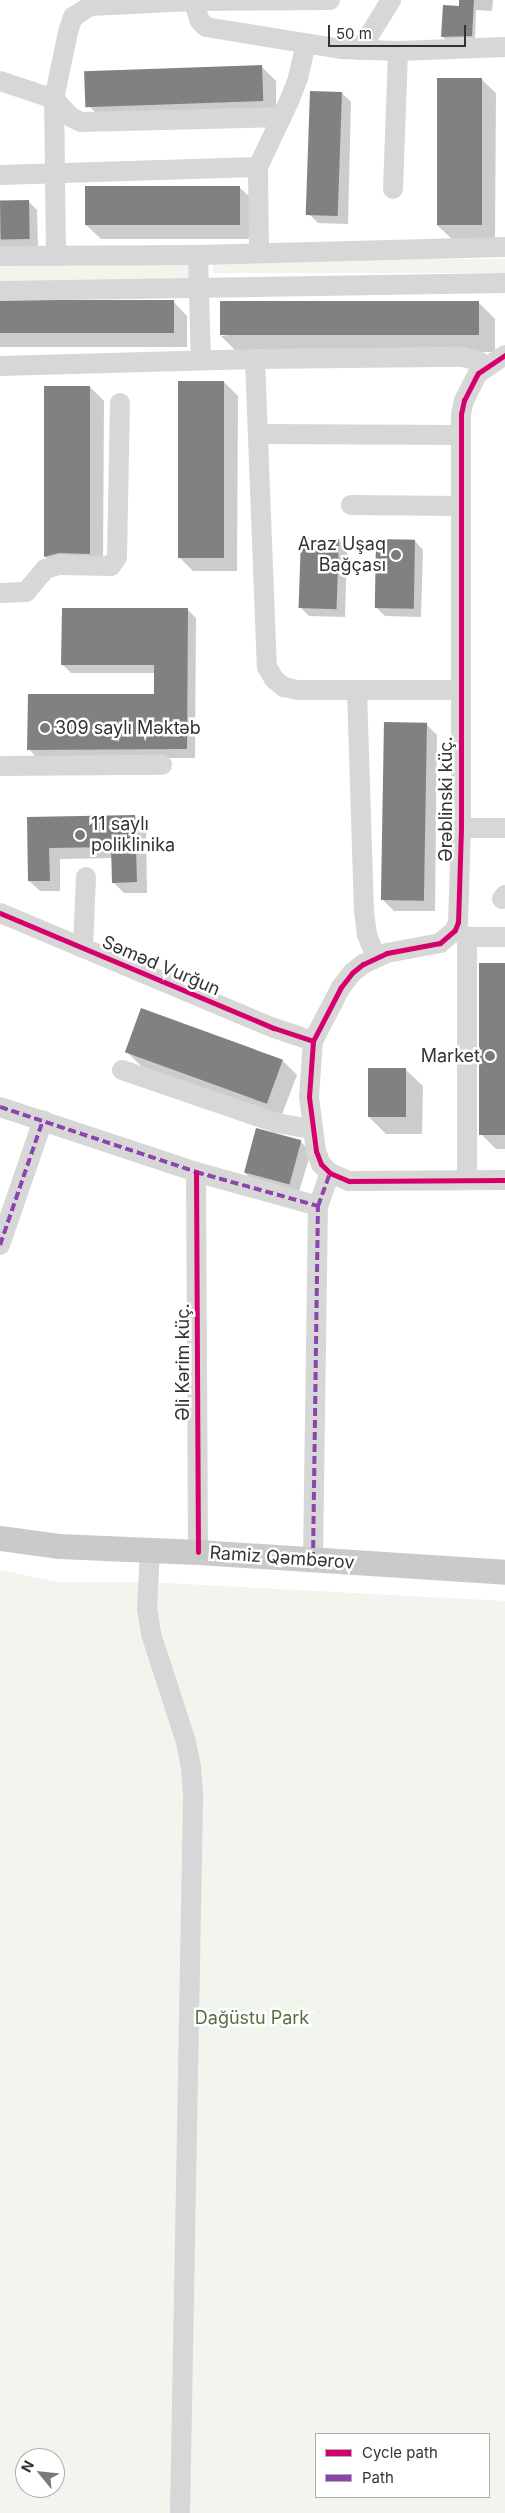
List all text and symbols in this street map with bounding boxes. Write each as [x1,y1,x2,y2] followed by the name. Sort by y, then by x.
[330,15,468,47] scale bar
[336,24,372,43] text: 50 m
[298,534,386,576] place label: Araz Uşaq Bağçası
[390,549,402,561] marker: Araz Uşaq Bağçası
[55,717,201,739] place label: 309 saylı Məktəb
[39,722,51,734] marker: 309 saylı Məktəb
[435,736,457,862] street label: Ərəblinski küç.
[91,814,175,856] place label: 11 saylı poliklinika
[73,828,87,842] marker: 11 saylı poliklinika
[99,931,223,1001] street label: Səməd Vurğun
[421,1045,480,1067] place label: Market
[484,1050,496,1062] marker: Market
[172,1303,194,1421] street label: Əli Kərim küç.
[209,1542,355,1574] street label: Ramiz Qəmbərov
[195,2007,309,2029] park label: Dağüstu Park
[315,2433,490,2498] legend
[362,2443,438,2462] text: Cycle path
[15,2448,65,2498] north arrow
[17,2457,37,2475] text: N
[362,2468,394,2487] text: Path

